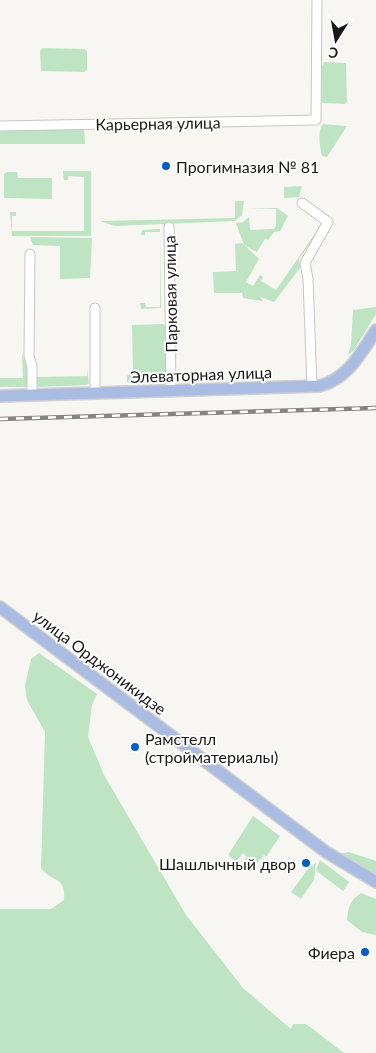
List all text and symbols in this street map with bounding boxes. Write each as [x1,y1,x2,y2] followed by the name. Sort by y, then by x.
[311,15,361,65] north arrow
[327,44,340,62] text: С
[95,112,221,134] street label: Карьерная улица
[176,157,319,176] place label: Прогимназия № 81
[160,160,172,172] marker: Прогимназия № 81
[159,235,181,353] street label: Парковая улица
[130,362,272,386] street label: Элеваторная улица
[30,606,170,718] street label: улица Орджоникидзе
[145,729,278,766] place label: Рамстелл (стройматериалы)
[129,741,141,753] marker: Рамстелл (стройматериалы)
[159,854,296,873] place label: Шашлычный двор
[300,857,312,869] marker: Шашлычный двор
[308,943,355,962] place label: Фиера
[359,946,371,958] marker: Фиера

